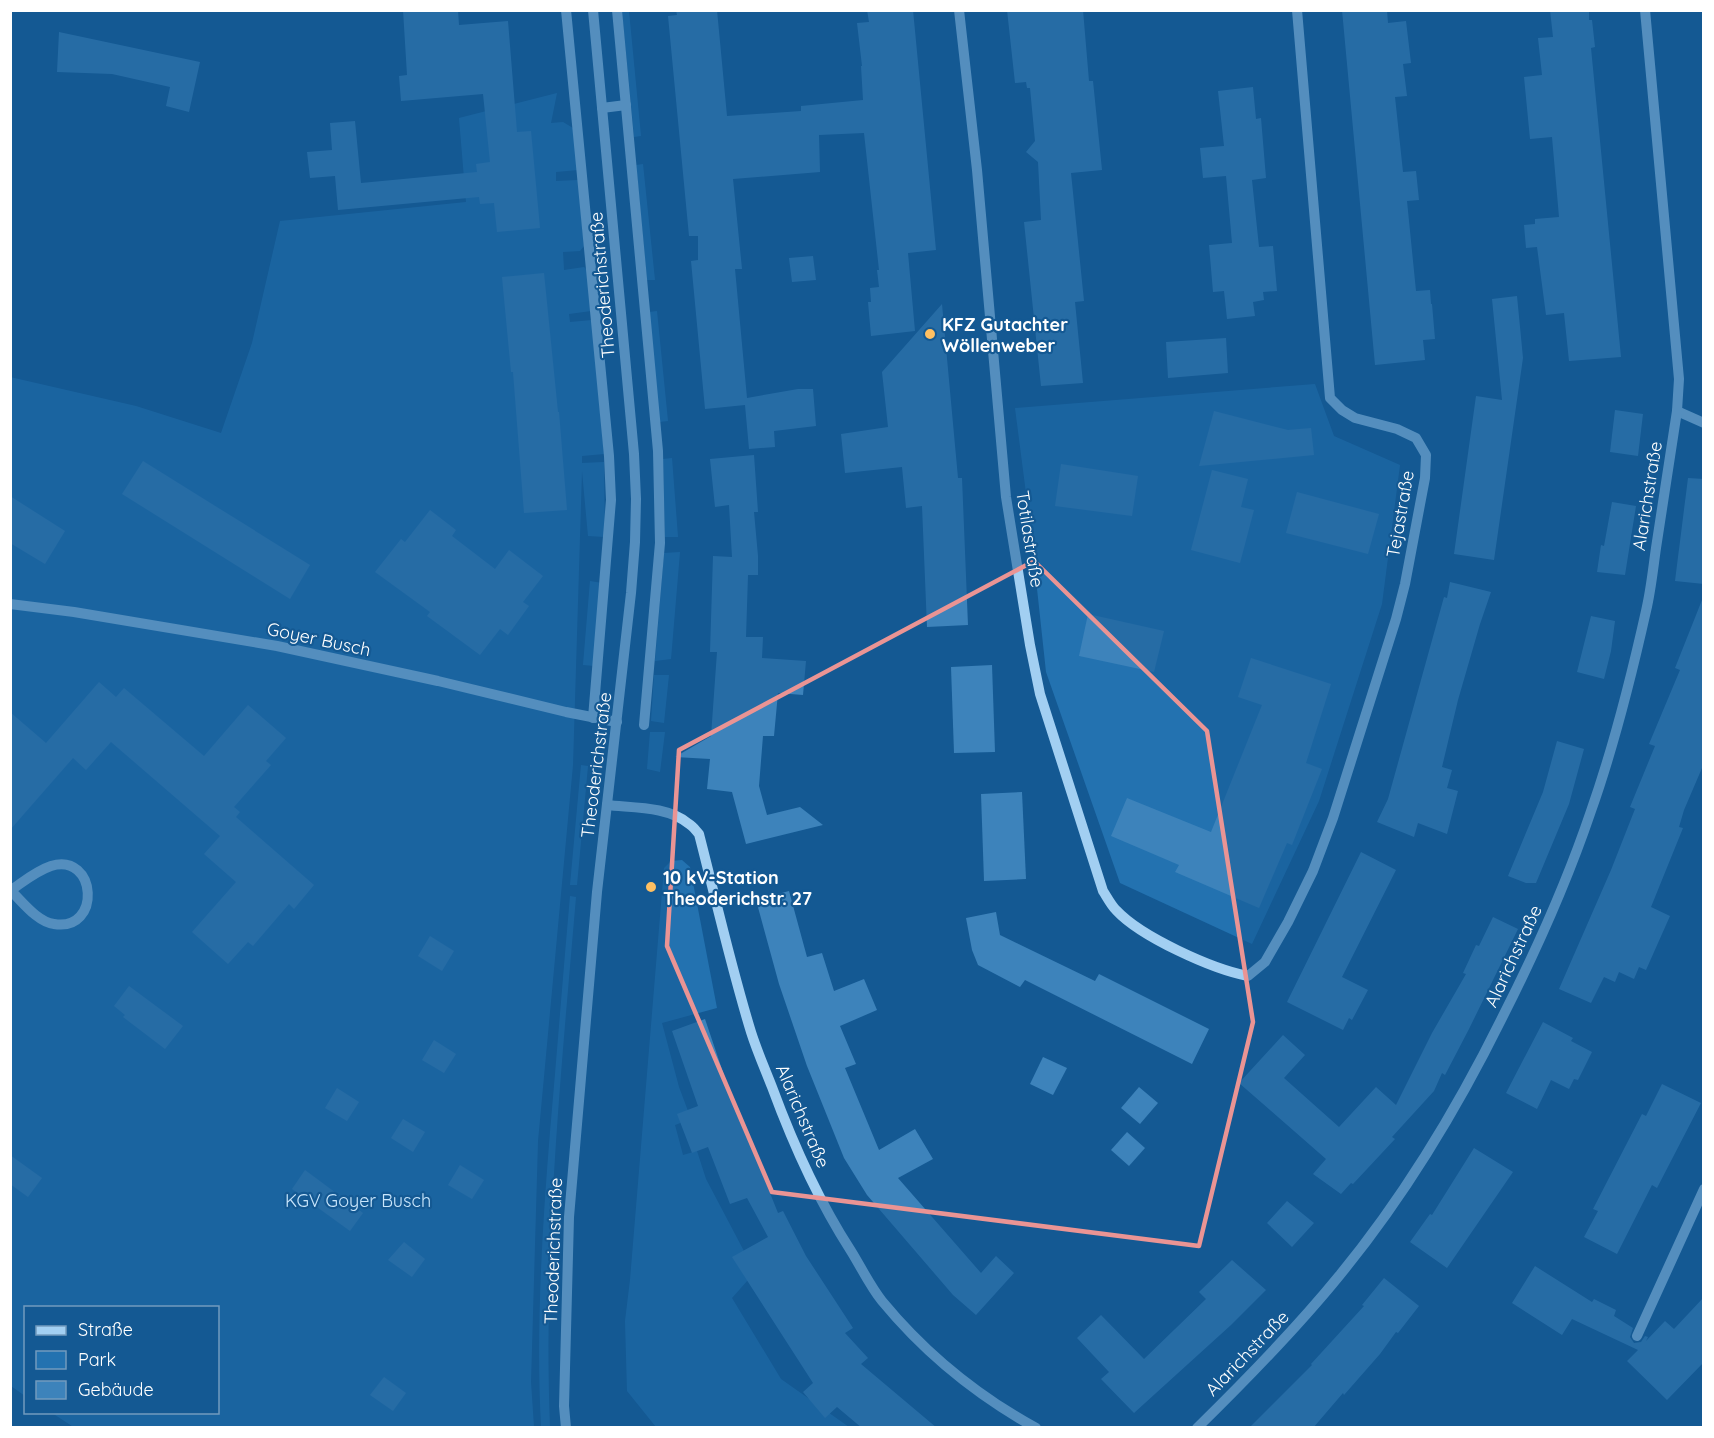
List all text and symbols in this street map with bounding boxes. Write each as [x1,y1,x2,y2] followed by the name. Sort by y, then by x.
[584,211,620,359] street label: Theoderichstraße
[942,313,1068,357] place label: KFZ Gutachter Wöllenweber
[923,327,937,341] marker: KFZ Gutachter Wöllenweber
[1627,440,1667,552] street label: Alarichstraße
[1381,469,1419,559] street label: Tejastraße
[1011,489,1049,589] street label: Totilastraße
[265,617,373,661] street label: Goyer Busch
[576,691,616,839] street label: Theoderichstraße
[663,866,812,910] place label: 10 kV-Station Theoderichstr. 27
[644,880,658,894] marker: 10 kV-Station Theoderichstr. 27
[1479,901,1547,1011] street label: Alarichstraße
[771,1061,835,1171] street label: Alarichstraße
[539,1177,567,1325] street label: Theoderichstraße
[285,1189,431,1212] park label: KGV Goyer Busch
[1200,1305,1294,1401] street label: Alarichstraße
[24,1306,219,1414] legend
[78,1318,133,1341] text: Straße
[78,1348,116,1371] text: Park
[78,1378,154,1401] text: Gebäude

